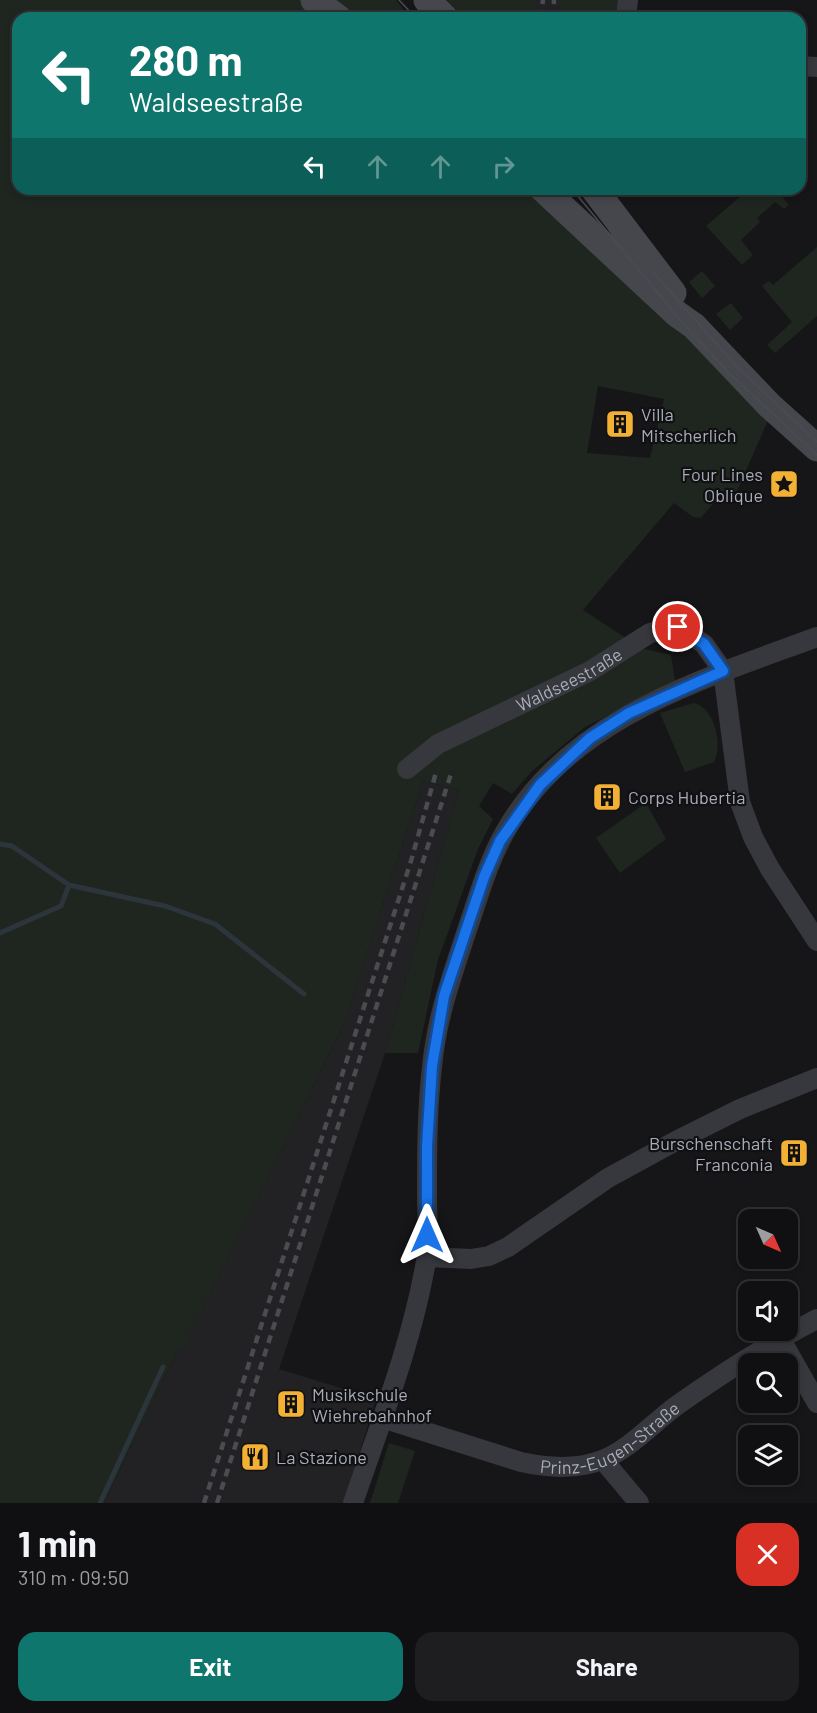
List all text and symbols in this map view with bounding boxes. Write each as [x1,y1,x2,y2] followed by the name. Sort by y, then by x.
[129,34,243,84] text: 280 m
[30,36,108,114] icon: left
[129,85,303,117] text: Waldseestraße
[298,150,331,183] icon: left
[361,150,394,183] icon: ahead
[424,150,457,183] icon: ahead
[487,150,520,183] icon: right
[641,403,737,446] place label: Villa Mitscherlich
[604,408,636,440] building icon: Villa Mitscherlich
[681,463,763,506] place label: Four Lines Oblique
[768,468,800,500] place icon: Four Lines Oblique
[652,601,703,652] pin
[661,610,694,643] icon: arrive
[513,643,626,716] street label: Waldseestraße
[591,781,623,813] building icon: Corps Hubertia
[628,786,745,808] place label: Corps Hubertia
[649,1132,773,1175] place label: Burschenschaft Franconia
[778,1137,810,1169] building icon: Burschenschaft Franconia
[395,1203,459,1267] position arrow
[738,1209,798,1269] north arrow
[738,1209,798,1485] map controls
[738,1281,798,1341] button: sound
[738,1353,798,1413] button: search
[312,1383,432,1426] place label: Musikschule Wiehrebahnhof
[275,1388,307,1420] building icon: Musikschule Wiehrebahnhof
[539,1397,683,1478] street label: Prinz-Eugen-Straße
[738,1425,798,1485] button: layers
[239,1441,271,1473] restaurant icon: La Stazione
[276,1446,367,1468] place label: La Stazione
[18,1521,97,1564] text: 1 min
[736,1523,799,1586] button: close
[18,1565,129,1589] text: 310 m · 09:50
[18,1632,403,1701] button: Exit
[415,1632,799,1701] button: Share

